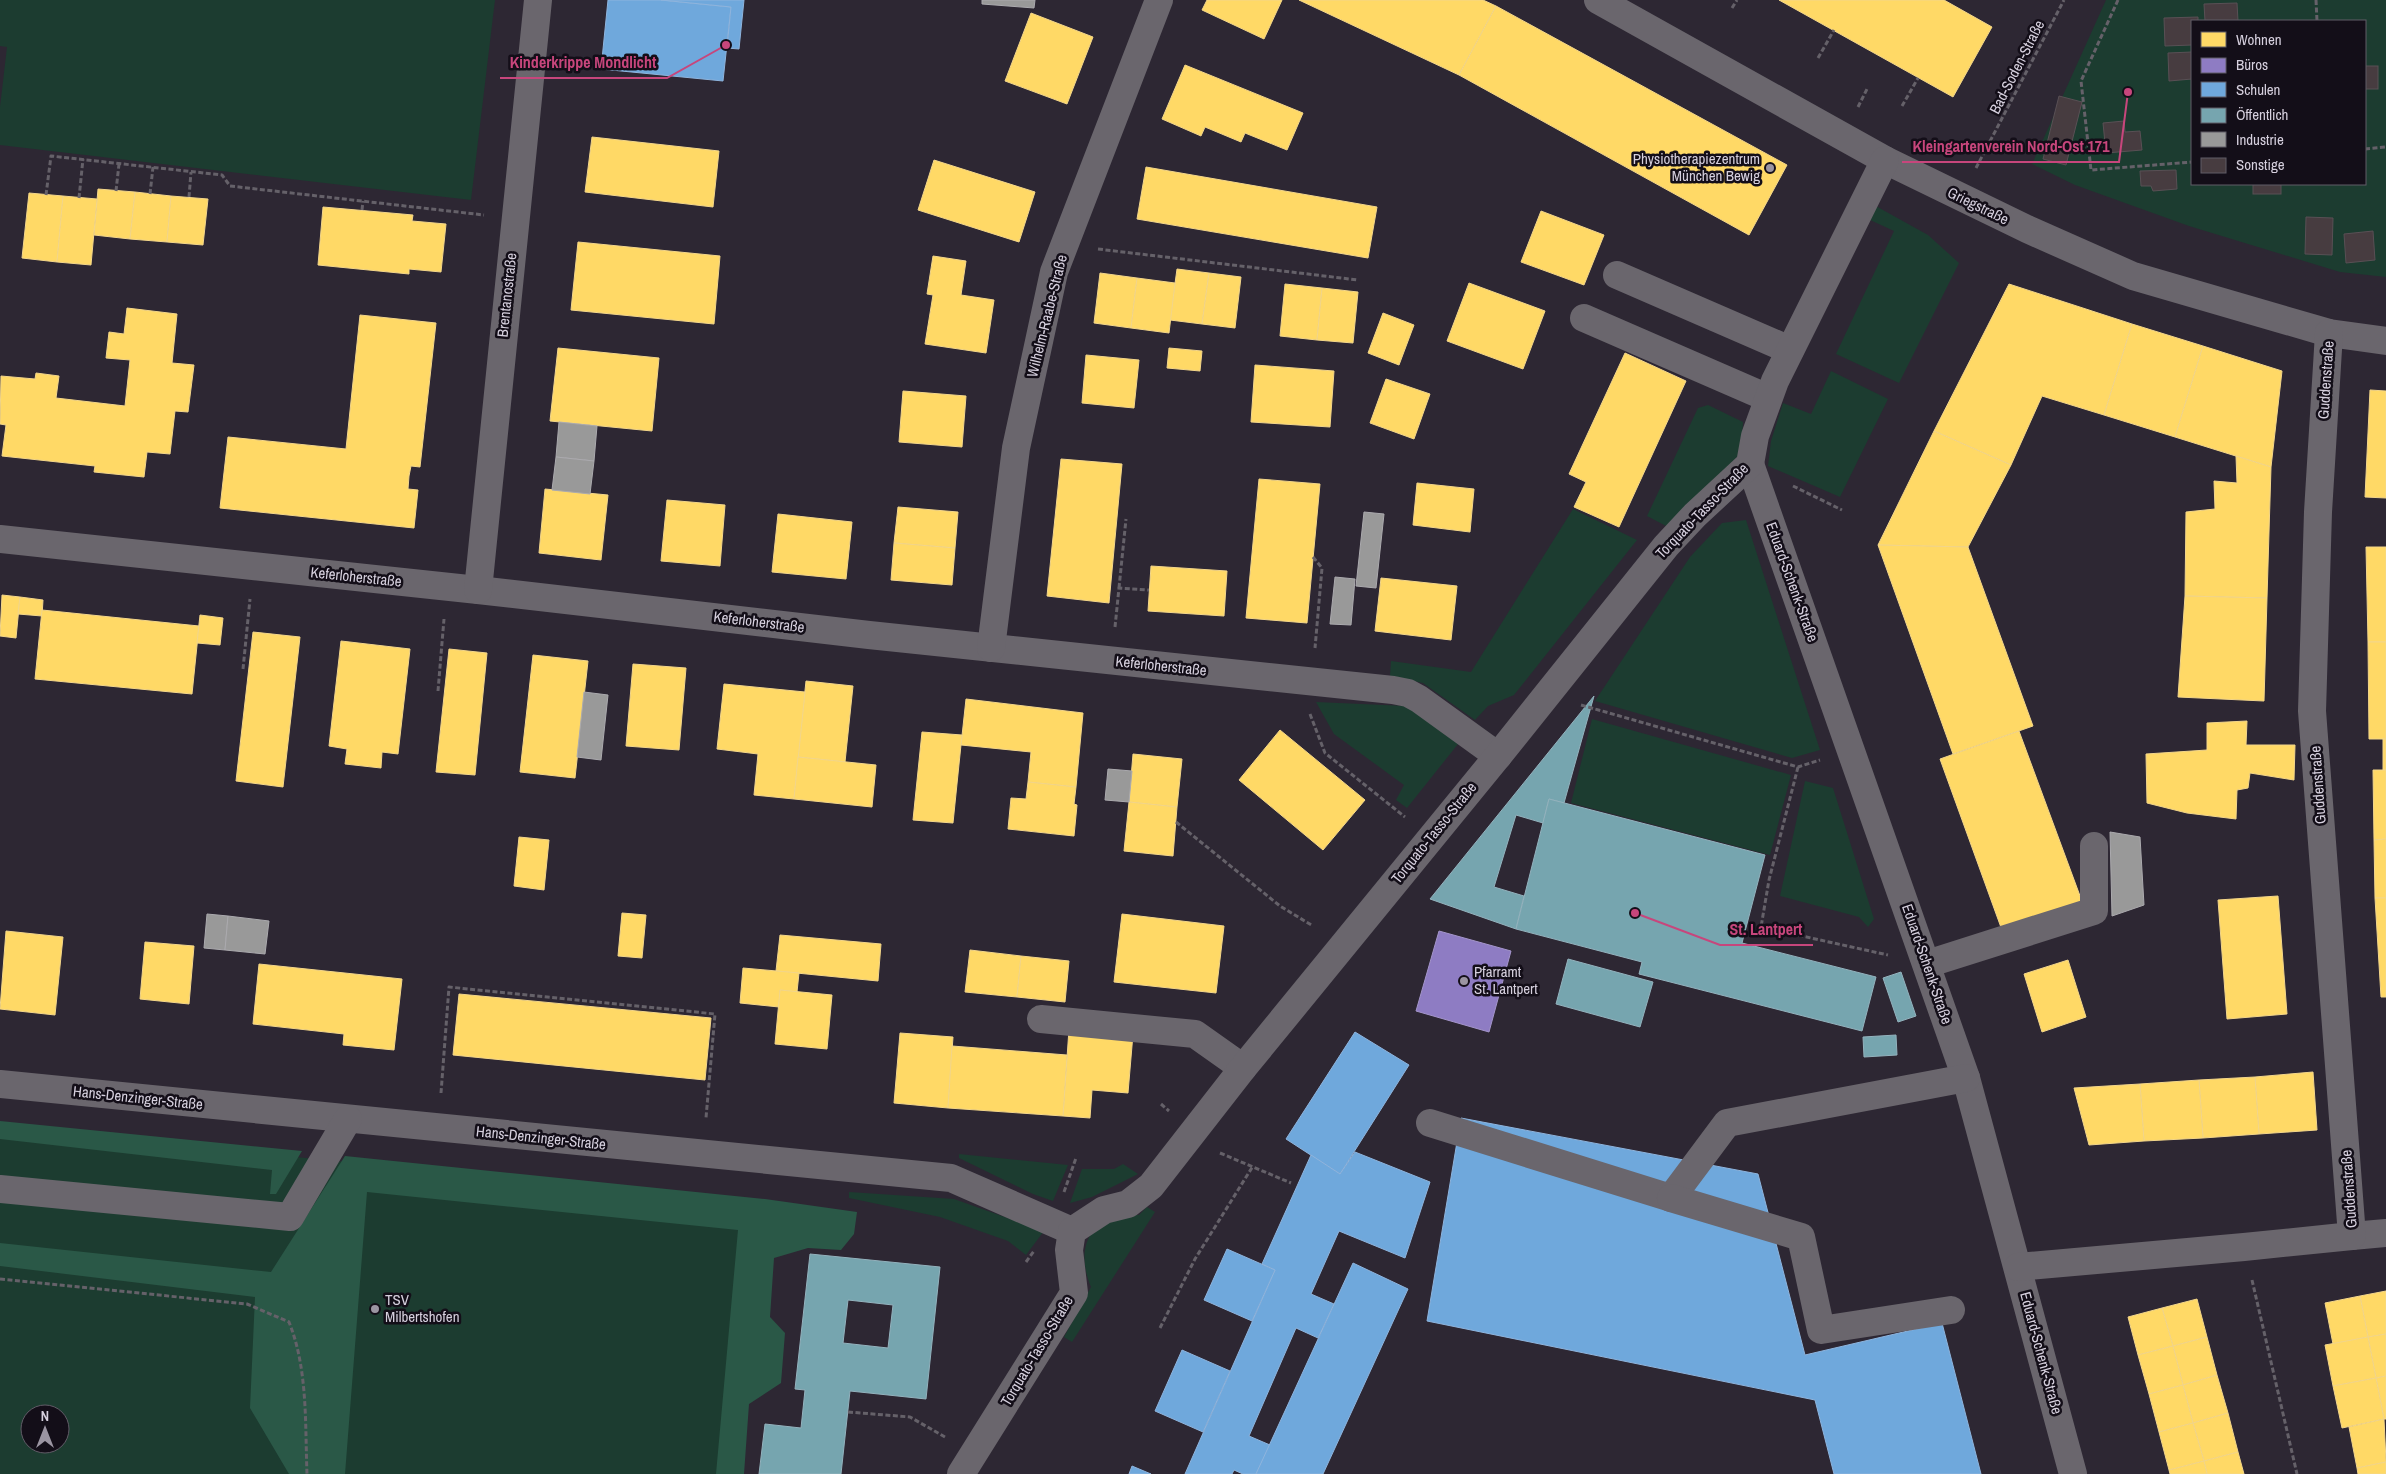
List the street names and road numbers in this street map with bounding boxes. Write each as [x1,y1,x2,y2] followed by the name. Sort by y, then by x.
[1984,16,2049,117] street label: Bad-Soden-Straße
[1944,182,2012,229] street label: Griegstraße
[492,252,521,338] street label: Brentanostraße
[1021,252,1072,379] street label: Wilhelm-Raabe-Straße
[2312,340,2339,420] street label: Guddenstraße
[1651,458,1753,563] street label: Torquato-Tasso-Straße
[1761,519,1824,645] street label: Eduard-Schenk-Straße
[309,561,403,592] street label: Keferloherstraße
[712,605,806,638] street label: Keferloherstraße
[1114,650,1208,681] street label: Keferloherstraße
[2304,745,2331,825] street label: Guddenstraße
[1386,777,1481,888] street label: Torquato-Tasso-Straße
[1897,901,1958,1027] street label: Eduard-Schenk-Straße
[72,1080,204,1115] street label: Hans-Denzinger-Straße
[475,1120,607,1155] street label: Hans-Denzinger-Straße
[2335,1149,2362,1229] street label: Guddenstraße
[2015,1289,2068,1416] street label: Eduard-Schenk-Straße
[995,1291,1078,1410] street label: Torquato-Tasso-Straße

